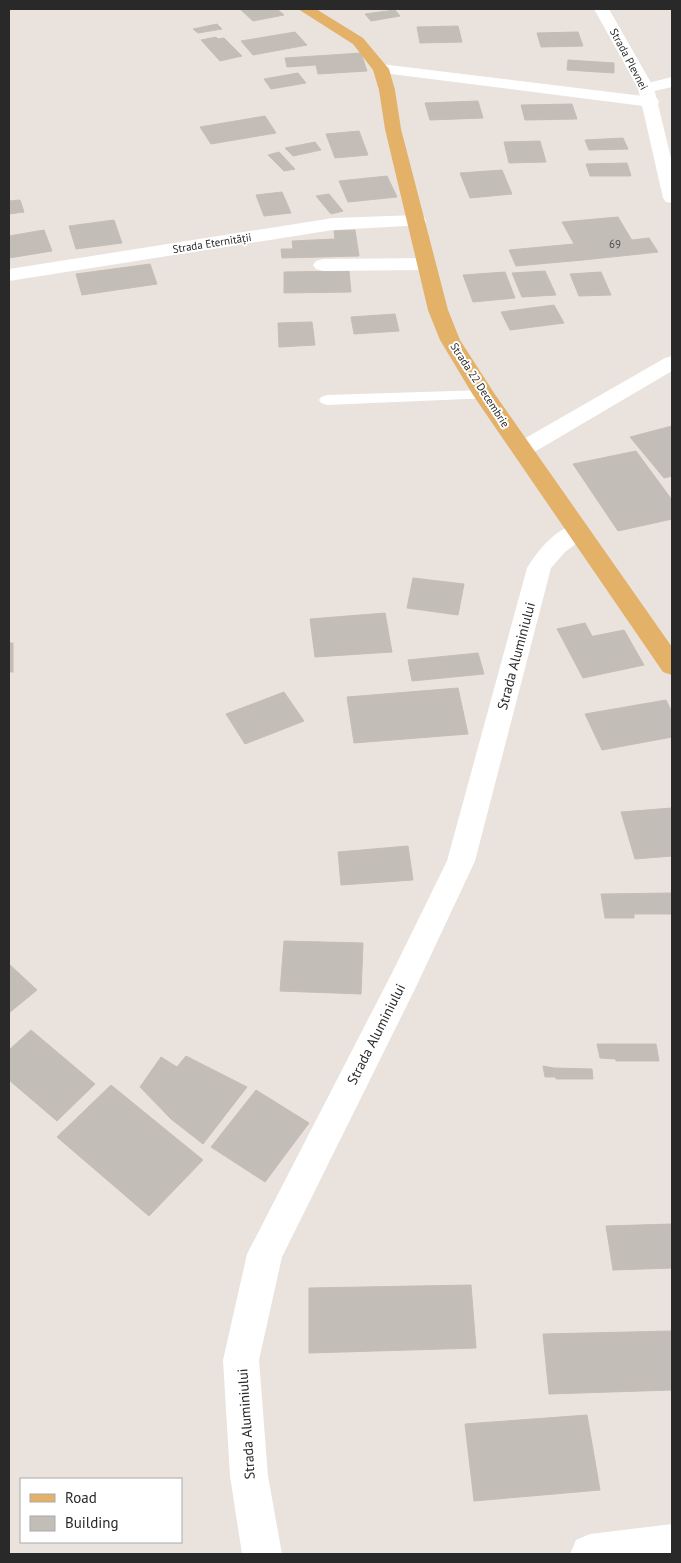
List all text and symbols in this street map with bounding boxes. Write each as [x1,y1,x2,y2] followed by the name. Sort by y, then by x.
[607,26,651,92] street label: Strada Plevnei
[172,230,252,256] street label: Strada Eternității
[609,237,621,251] house number: 69
[447,340,513,430] street label: Strada 22 Decembrie
[493,600,539,712] street label: Strada Aluminiului
[343,980,409,1088] street label: Strada Aluminiului
[233,1368,259,1480] street label: Strada Aluminiului
[20,1478,182,1543] legend
[65,1488,97,1507] text: Road
[65,1513,119,1532] text: Building

